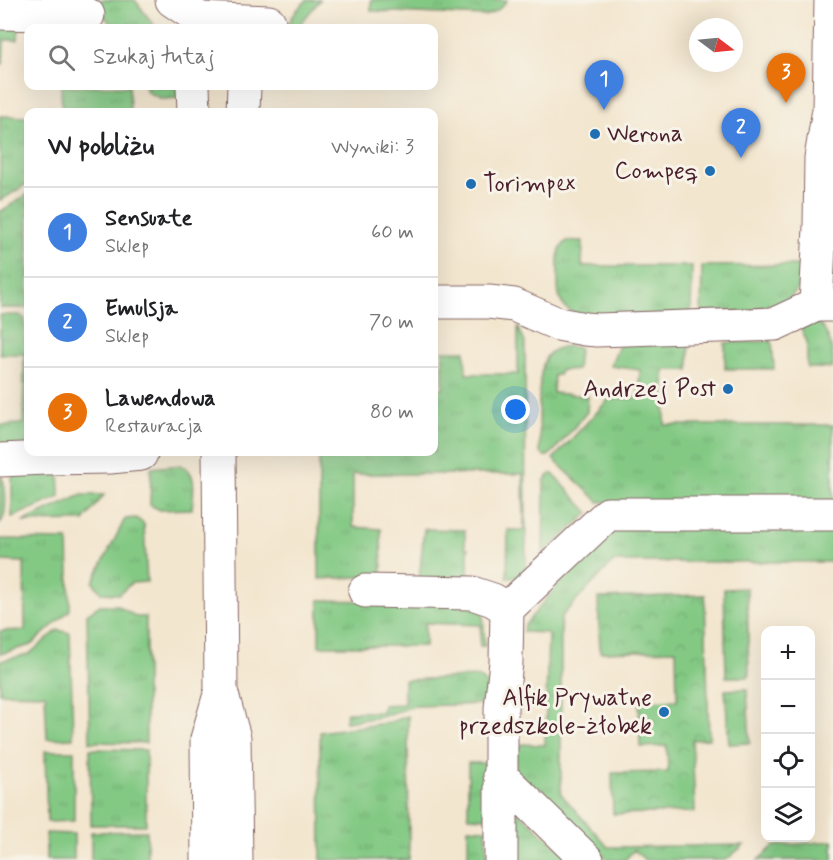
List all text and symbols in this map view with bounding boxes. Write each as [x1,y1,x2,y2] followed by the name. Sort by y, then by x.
[689,18,743,72] north arrow
[24,24,438,90] search box
[45,41,78,74] icon: search
[93,43,215,71] text: Szukaj tutaj
[766,54,806,103] pin: 3
[584,60,624,110] pin: 1
[722,108,760,158] pin: 2
[607,119,683,150] place label: Werona
[588,127,602,141] marker: Werona
[48,130,154,164] text: W pobliżu
[331,134,414,161] text: Wyniki: 3
[614,156,698,187] place label: Compeq
[703,164,717,178] marker: Compeq
[483,169,575,200] place label: Torimpex
[464,177,478,191] marker: Torimpex
[105,205,192,233] text: Sensuate
[63,219,72,246] text: 1
[371,219,414,246] text: 60 m
[105,233,149,260] text: Sklep
[105,295,178,323] text: Emulsja
[63,309,72,336] text: 2
[369,309,414,336] text: 70 m
[105,323,149,350] text: Sklep
[583,374,716,405] place label: Andrzej Post
[721,382,735,396] marker: Andrzej Post
[105,385,216,413] text: Lawendowa
[501,395,530,424] your location
[63,399,72,426] text: 3
[370,399,414,426] text: 80 m
[105,413,203,440] text: Restauracja
[761,626,815,842] map controls
[761,626,815,680] button: +
[761,680,815,734] button: −
[459,683,652,742] place label: Alfik Prywatne przedszkole-żłobek
[657,705,671,719] marker: Alfik Prywatne przedszkole-żłobek
[761,734,815,788] button: locate
[761,788,815,842] button: layers

